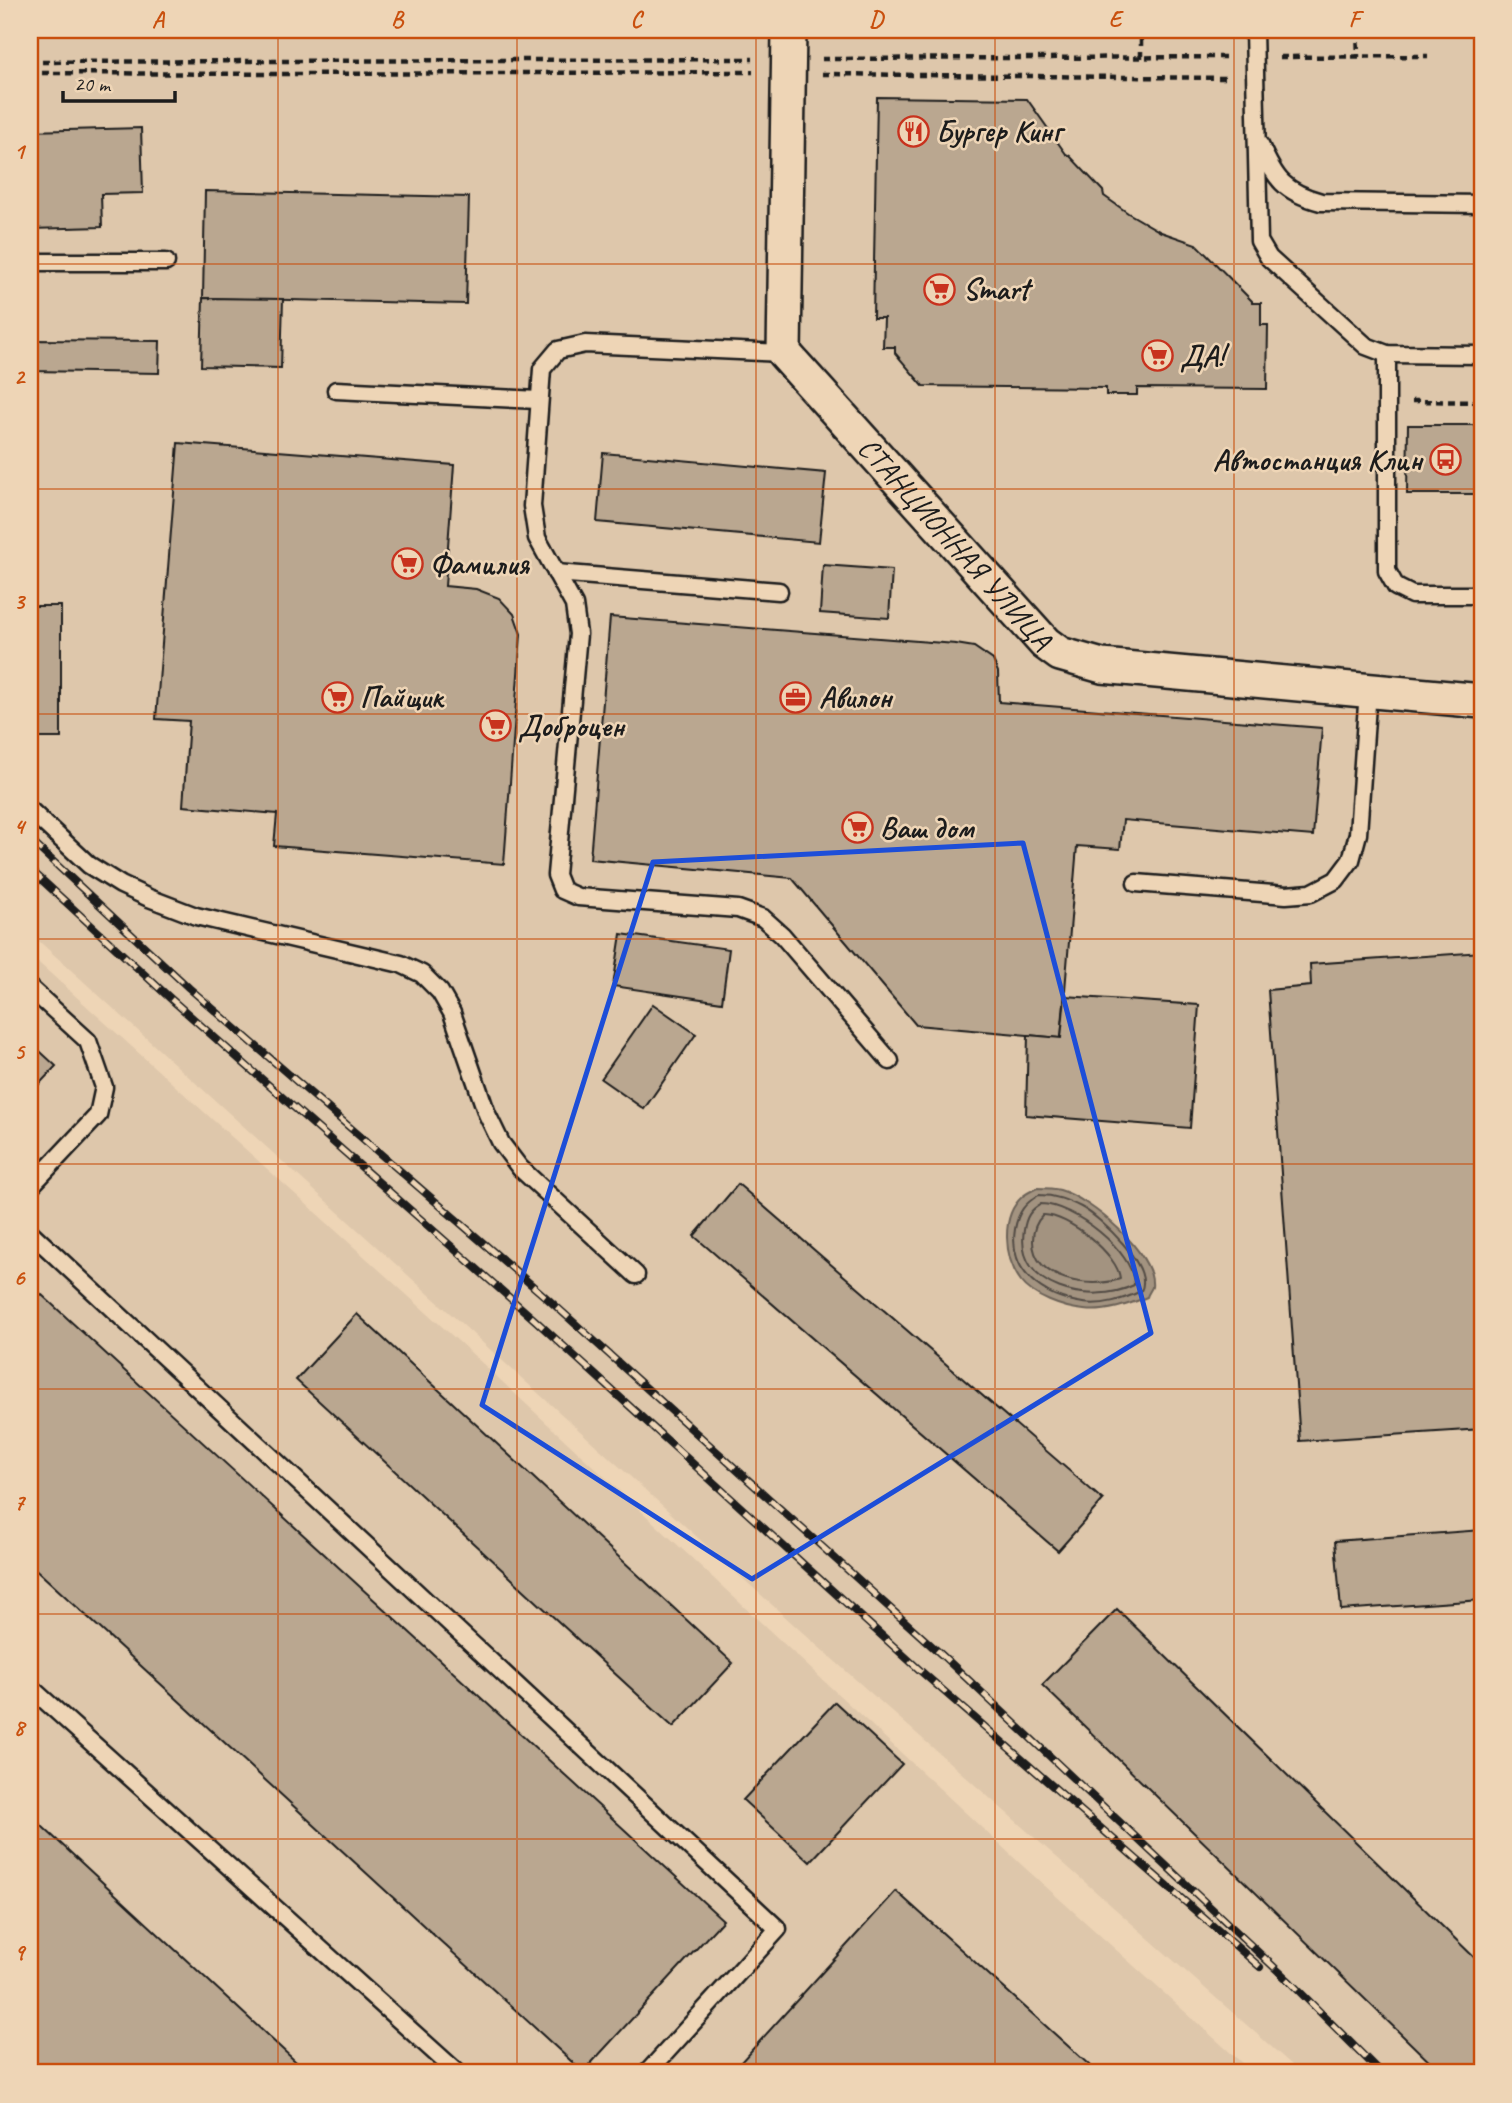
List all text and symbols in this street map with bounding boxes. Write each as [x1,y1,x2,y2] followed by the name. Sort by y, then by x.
[152,5,166,34] text: A
[391,5,405,34] text: B
[631,5,645,34] text: C
[869,5,885,34] text: D
[1109,5,1125,34] text: E
[1349,5,1365,34] text: F
[63,60,175,104] scale bar
[74,71,112,97] text: 20 m
[936,112,1066,150] place label: Бургер Кинг
[896,114,930,148] restaurant icon: Бургер Кинг
[14,137,27,166] text: 1
[963,270,1034,308] place label: Smart
[923,272,957,306] supermarket icon: Smart
[1180,337,1231,375] place label: ДА!
[1140,339,1174,373] supermarket icon: ДА!
[14,362,27,391] text: 2
[850,429,1061,658] street label: СТАНЦИОННАЯ УЛИЦА
[1213,441,1424,479] place label: Автостанция Клин
[1428,443,1462,477] bus stop icon: Автостанция Клин
[430,545,531,583] place label: Фамилия
[390,547,424,581] supermarket icon: Фамилия
[14,587,27,616] text: 3
[360,678,445,716] place label: Пайщик
[819,678,894,716] place label: Авилон
[320,680,354,714] supermarket icon: Пайщик
[779,680,813,714] office icon: Авилон
[518,707,626,745] place label: Доброцен
[478,709,512,743] supermarket icon: Доброцен
[880,809,975,847] place label: Ваш дом
[840,811,874,845] supermarket icon: Ваш дом
[14,812,27,841] text: 4
[14,1037,26,1066] text: 5
[14,1263,27,1292] text: 6
[14,1488,27,1517] text: 7
[14,1713,27,1742] text: 8
[14,1938,27,1967] text: 9

